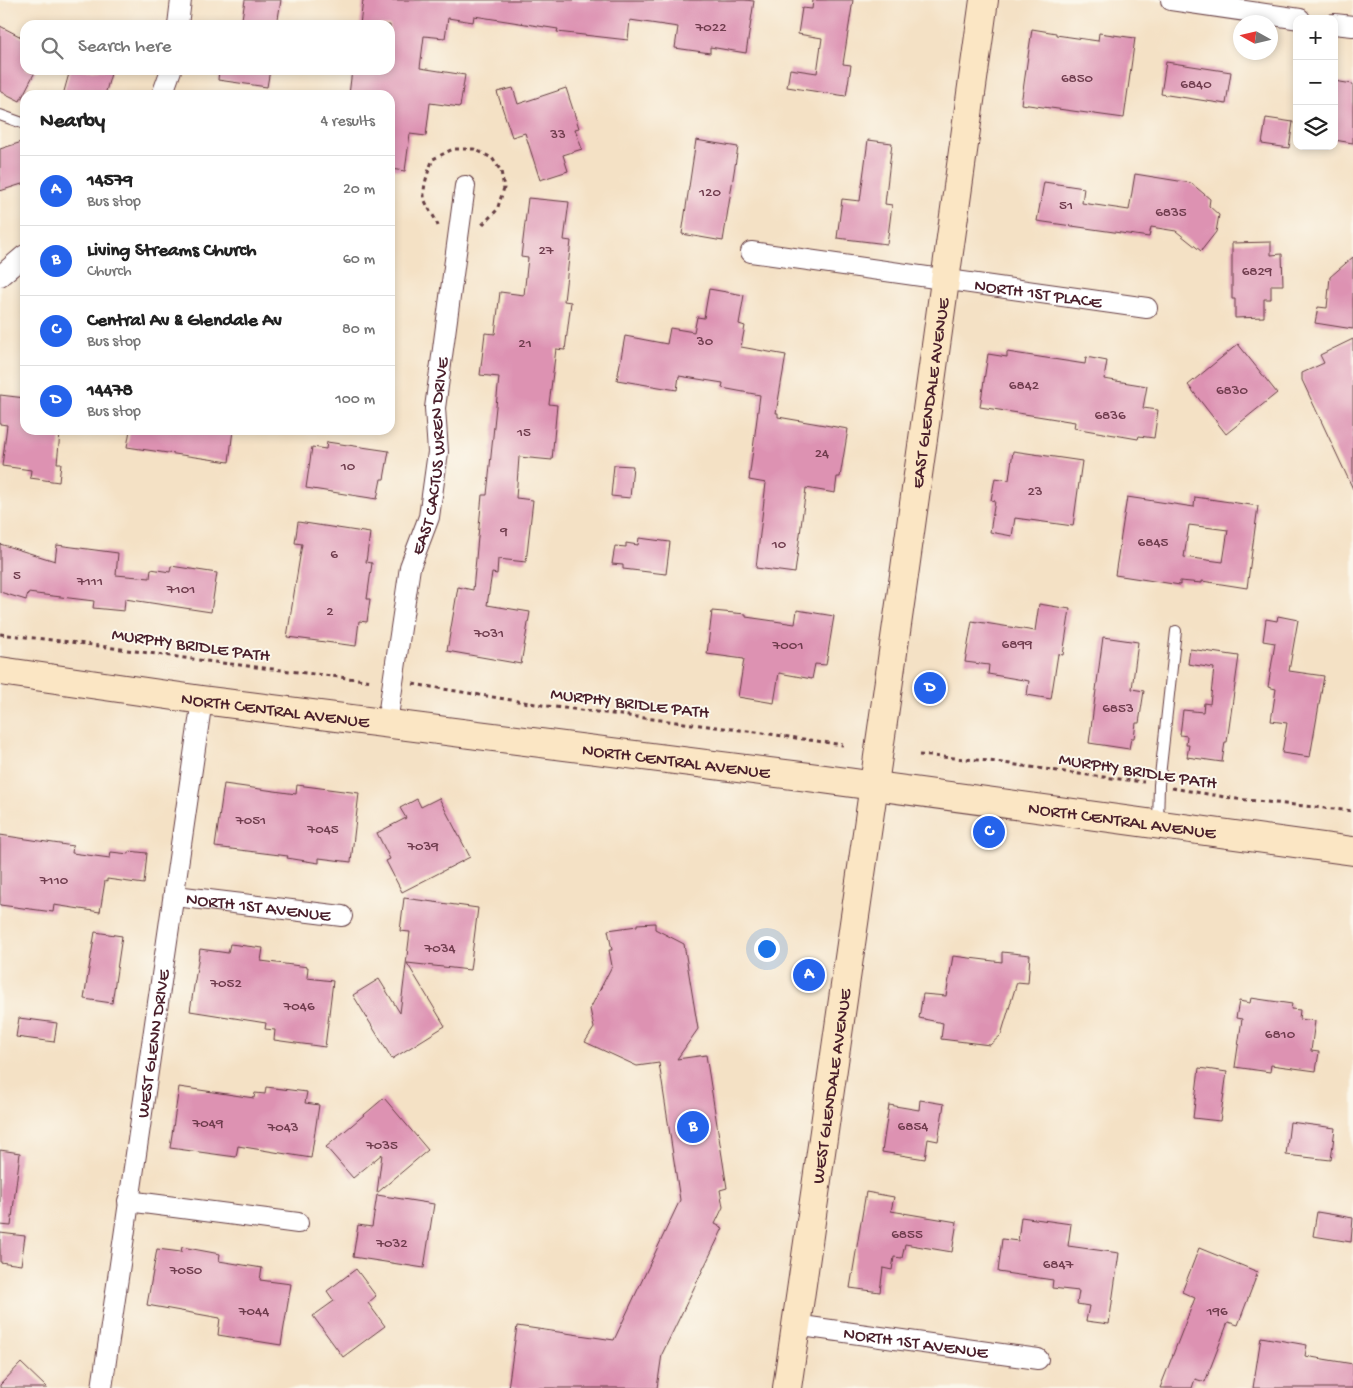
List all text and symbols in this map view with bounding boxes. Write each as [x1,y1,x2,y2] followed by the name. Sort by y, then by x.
[1233,15,1278,60] north arrow
[1293,15,1338,150] map controls
[1293,15,1338,60] button: +
[694,19,727,37] house number: 7022
[20,20,395,75] search box
[38,34,66,62] icon: search
[78,36,172,59] text: Search here
[1293,60,1338,105] button: −
[1061,70,1094,88] house number: 6850
[1180,76,1212,94] house number: 6840
[1293,105,1338,150] button: layers
[40,110,105,135] text: Nearby
[320,113,375,132] text: 4 results
[549,126,566,144] house number: 33
[87,170,133,193] text: 14579
[51,181,61,200] text: A
[343,181,375,200] text: 20 m
[698,184,721,202] house number: 120
[87,193,141,212] text: Bus stop
[1059,197,1073,215] house number: 51
[1155,204,1187,222] house number: 6835
[87,240,256,263] text: Living Streams Church
[538,242,555,260] house number: 27
[52,251,60,270] text: B
[343,251,375,270] text: 60 m
[87,263,131,282] text: Church
[1242,263,1273,281] house number: 6829
[973,276,1104,315] street label: NORTH 1ST PLACE
[908,296,956,490] street label: EAST GLENDALE AVENUE
[87,310,282,333] text: Central Av & Glendale Av
[52,321,60,340] text: C
[342,321,375,340] text: 80 m
[87,333,141,352] text: Bus stop
[696,333,714,351] house number: 30
[518,335,532,353] house number: 21
[408,355,455,558] street label: EAST CACTUS WREN DRIVE
[1009,377,1039,395] house number: 6842
[87,380,133,403] text: 14478
[1216,382,1249,400] house number: 6830
[51,391,61,410] text: D
[335,391,375,410] text: 100 m
[87,403,141,422] text: Bus stop
[1094,407,1126,425] house number: 6836
[516,424,531,442] house number: 15
[815,445,829,463] house number: 24
[340,458,356,476] house number: 10
[1027,483,1043,501] house number: 23
[499,523,508,541] house number: 9
[1138,534,1169,552] house number: 6845
[771,536,787,554] house number: 10
[330,546,338,564] house number: 6
[13,567,21,585] house number: 5
[76,573,103,591] house number: 7111
[166,581,195,599] house number: 7101
[326,603,334,621] house number: 2
[110,625,272,668] street label: MURPHY BRIDLE PATH
[473,625,504,643] house number: 7031
[1002,636,1033,654] house number: 6899
[772,637,803,655] house number: 7001
[914,669,946,707] pin: D
[549,684,711,725] street label: MURPHY BRIDLE PATH
[180,689,371,734] street label: NORTH CENTRAL AVENUE
[1102,700,1134,718] house number: 6853
[581,740,772,785] street label: NORTH CENTRAL AVENUE
[1057,750,1219,795] street label: MURPHY BRIDLE PATH
[1027,799,1218,845] street label: NORTH CENTRAL AVENUE
[235,812,266,830] house number: 7051
[973,813,1005,851] pin: C
[306,821,339,839] house number: 7045
[406,838,439,856] house number: 7039
[39,872,69,890] house number: 7110
[185,889,332,928] street label: NORTH 1ST AVENUE
[754,936,780,962] your location
[423,940,456,958] house number: 7034
[793,956,825,994] pin: A
[133,968,176,1120] street label: WEST GLENN DRIVE
[209,975,242,993] house number: 7052
[809,987,858,1185] street label: WEST GLENDALE AVENUE
[282,998,315,1016] house number: 7046
[1265,1026,1296,1044] house number: 6810
[677,1108,709,1146] pin: B
[192,1115,224,1133] house number: 7049
[898,1118,928,1136] house number: 6854
[266,1119,299,1137] house number: 7043
[365,1137,398,1155] house number: 7035
[891,1226,923,1244] house number: 6855
[375,1235,408,1253] house number: 7032
[1043,1256,1075,1274] house number: 6847
[169,1262,203,1280] house number: 7050
[238,1303,269,1321] house number: 7044
[1205,1303,1228,1321] house number: 196
[842,1324,990,1365] street label: NORTH 1ST AVENUE

